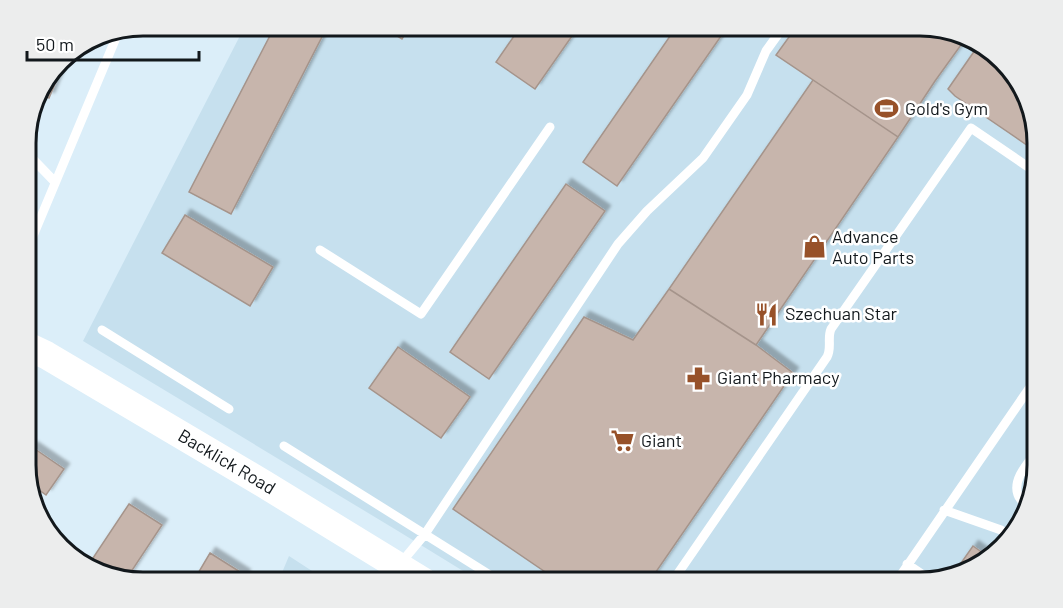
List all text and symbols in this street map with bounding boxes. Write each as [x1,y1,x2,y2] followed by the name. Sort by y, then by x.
[27,24,200,62] scale bar
[36,33,74,55] text: 50 m
[874,96,900,122] sports icon: Gold's Gym
[905,97,988,119] place label: Gold's Gym
[832,225,914,268] place label: Advance Auto Parts
[801,234,827,260] shop icon: Advance Auto Parts
[754,301,780,327] restaurant icon: Szechuan Star
[785,302,898,324] place label: Szechuan Star
[686,365,712,391] pharmacy icon: Giant Pharmacy
[717,366,839,388] place label: Giant Pharmacy
[175,424,280,498] street label: Backlick Road
[610,428,636,454] supermarket icon: Giant
[641,429,682,451] place label: Giant

